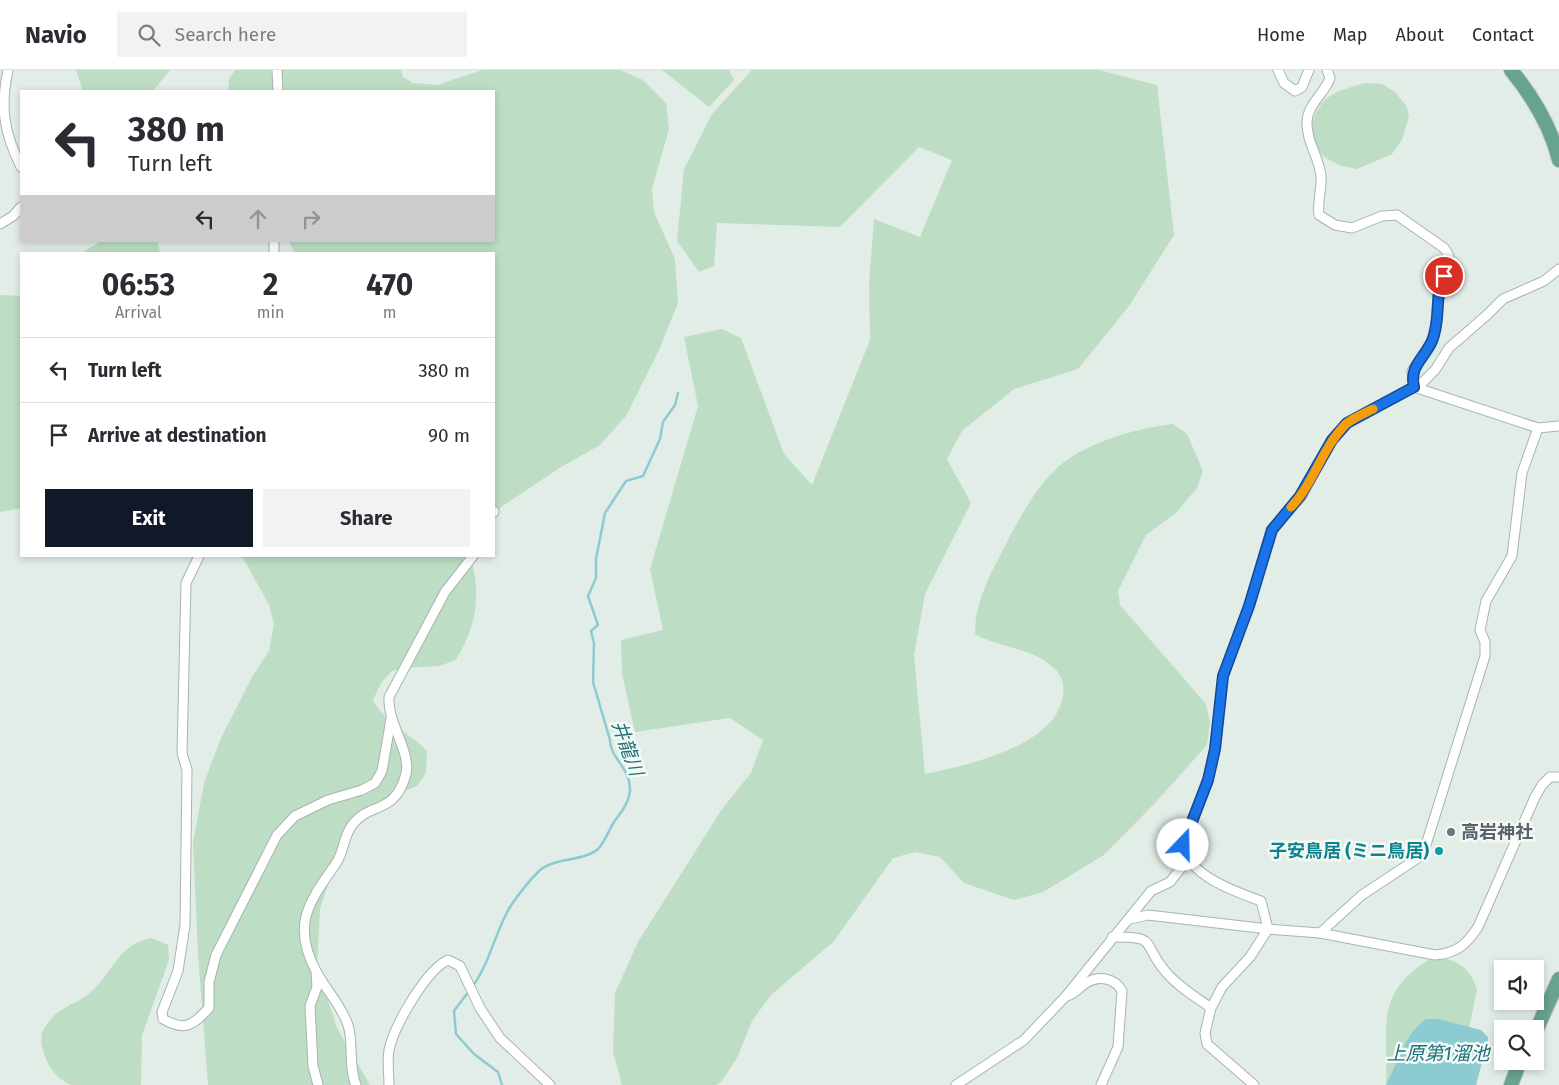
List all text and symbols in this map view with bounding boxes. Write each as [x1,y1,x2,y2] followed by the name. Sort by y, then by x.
[117,12,467,57] search box
[25,21,87,49] text: Navio
[135,21,163,49] icon: search
[175,23,276,46] text: Search here
[1257,24,1305,46] text: Home
[1333,24,1367,46] text: Map
[1395,24,1444,46] text: About
[1472,24,1534,46] text: Contact
[128,108,225,150] text: 380 m
[45,110,110,175] icon: left
[128,150,212,177] text: Turn left
[191,205,219,233] icon: left
[244,205,272,233] icon: ahead
[297,205,325,233] icon: right
[1423,255,1465,297] pin
[1430,262,1458,290] icon: arrive
[102,267,175,303] text: 06:53
[263,267,278,303] text: 2
[366,267,413,303] text: 470
[115,303,162,322] text: Arrival
[257,303,284,322] text: min
[383,303,397,322] text: m
[45,356,73,384] icon: left
[88,359,162,382] text: Turn left
[418,359,470,382] text: 380 m
[45,421,73,449] icon: arrive
[88,424,267,447] text: Arrive at destination
[428,424,470,447] text: 90 m
[45,489,253,547] button: Exit
[263,489,470,547] button: Share
[607,717,649,781] water label: 井龍川
[1156,818,1208,870] position arrow
[1461,821,1533,843] place label: 高岩神社
[1445,826,1457,838] marker: 高岩神社
[1269,840,1429,862] place label: 子安鳥居 (ミニ鳥居)
[1433,845,1445,857] marker: 子安鳥居 (ミニ鳥居)
[1494,960,1544,1070] map controls
[1494,960,1544,1010] button: sound
[1494,1020,1544,1070] button: search
[1386,1042,1492,1065] water label: 上原第1溜池

